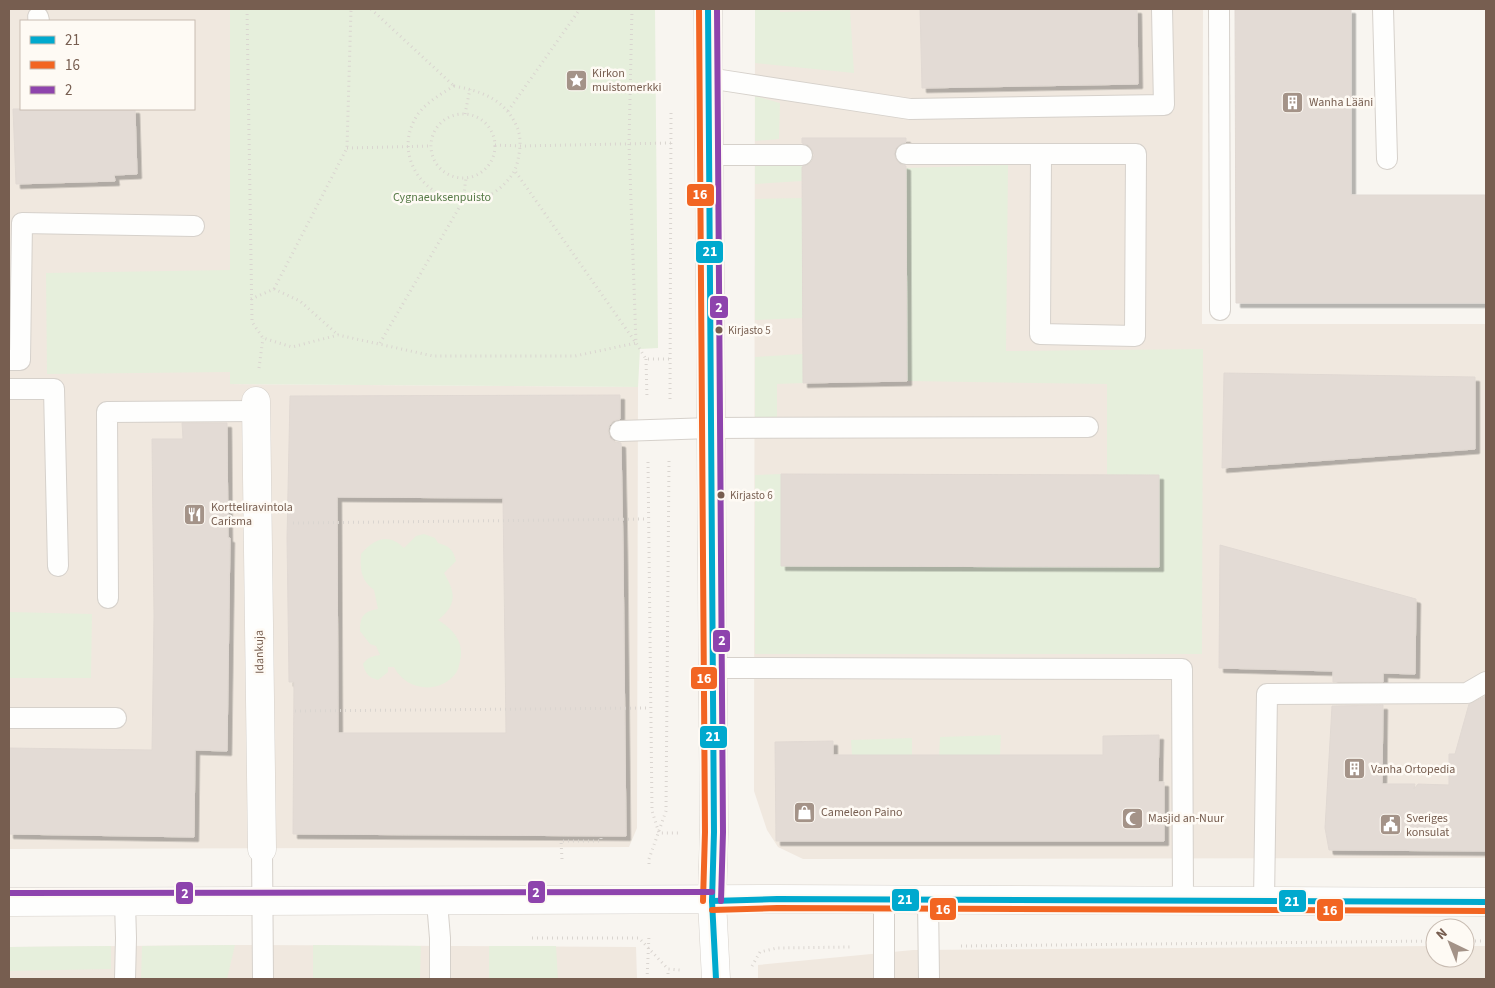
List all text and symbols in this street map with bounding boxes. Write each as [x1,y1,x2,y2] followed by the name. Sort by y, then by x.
[20,20,195,110] legend
[65,30,80,51] text: 21
[65,55,80,76] text: 16
[592,65,662,96] place label: Kirkon muistomerkki
[564,68,588,92] place icon: Kirkon muistomerkki
[65,80,72,101] text: 2
[1281,90,1305,114] building icon: Wanha Lääni
[1309,94,1373,111] place label: Wanha Lääni
[686,183,715,207] line badge: 16
[693,185,707,205] text: 16
[393,189,491,206] park label: Cygnaeuksenpuisto
[695,240,724,264] line badge: 21
[703,242,717,262] text: 21
[709,295,729,319] line badge: 2
[715,298,723,318] text: 2
[728,323,771,338] place label: Kirjasto 5
[714,325,724,335] marker: Kirjasto 5
[730,488,773,503] place label: Kirjasto 6
[716,490,726,500] marker: Kirjasto 6
[211,499,293,530] place label: Kortteliravintola Carisma
[183,502,207,526] restaurant icon: Kortteliravintola Carisma
[712,629,731,653] line badge: 2
[251,630,268,674] street label: Idankuja
[718,631,726,651] text: 2
[690,666,718,690] line badge: 16
[697,669,711,689] text: 16
[699,725,728,749] line badge: 21
[706,727,720,747] text: 21
[1343,757,1367,781] building icon: Vanha Ortopedia
[1371,761,1455,778] place label: Vanha Ortopedia
[793,800,817,824] shop icon: Cameleon Paino
[821,804,903,821] place label: Cameleon Paino
[1120,806,1144,830] mosque icon: Masjid an-Nuur
[1148,810,1225,827] place label: Masjid an-Nuur
[1406,810,1449,841] place label: Sveriges konsulat
[1378,813,1402,837] public building icon: Sveriges konsulat
[527,880,546,904] line badge: 2
[175,881,194,905] line badge: 2
[532,883,540,903] text: 2
[181,884,189,904] text: 2
[891,888,920,912] line badge: 21
[1278,889,1307,913] line badge: 21
[898,890,912,910] text: 21
[1285,892,1299,912] text: 21
[929,897,957,921] line badge: 16
[1316,898,1344,922] line badge: 16
[936,900,950,920] text: 16
[1323,901,1337,921] text: 16
[1425,918,1475,968] north arrow
[1432,924,1452,945] text: N

